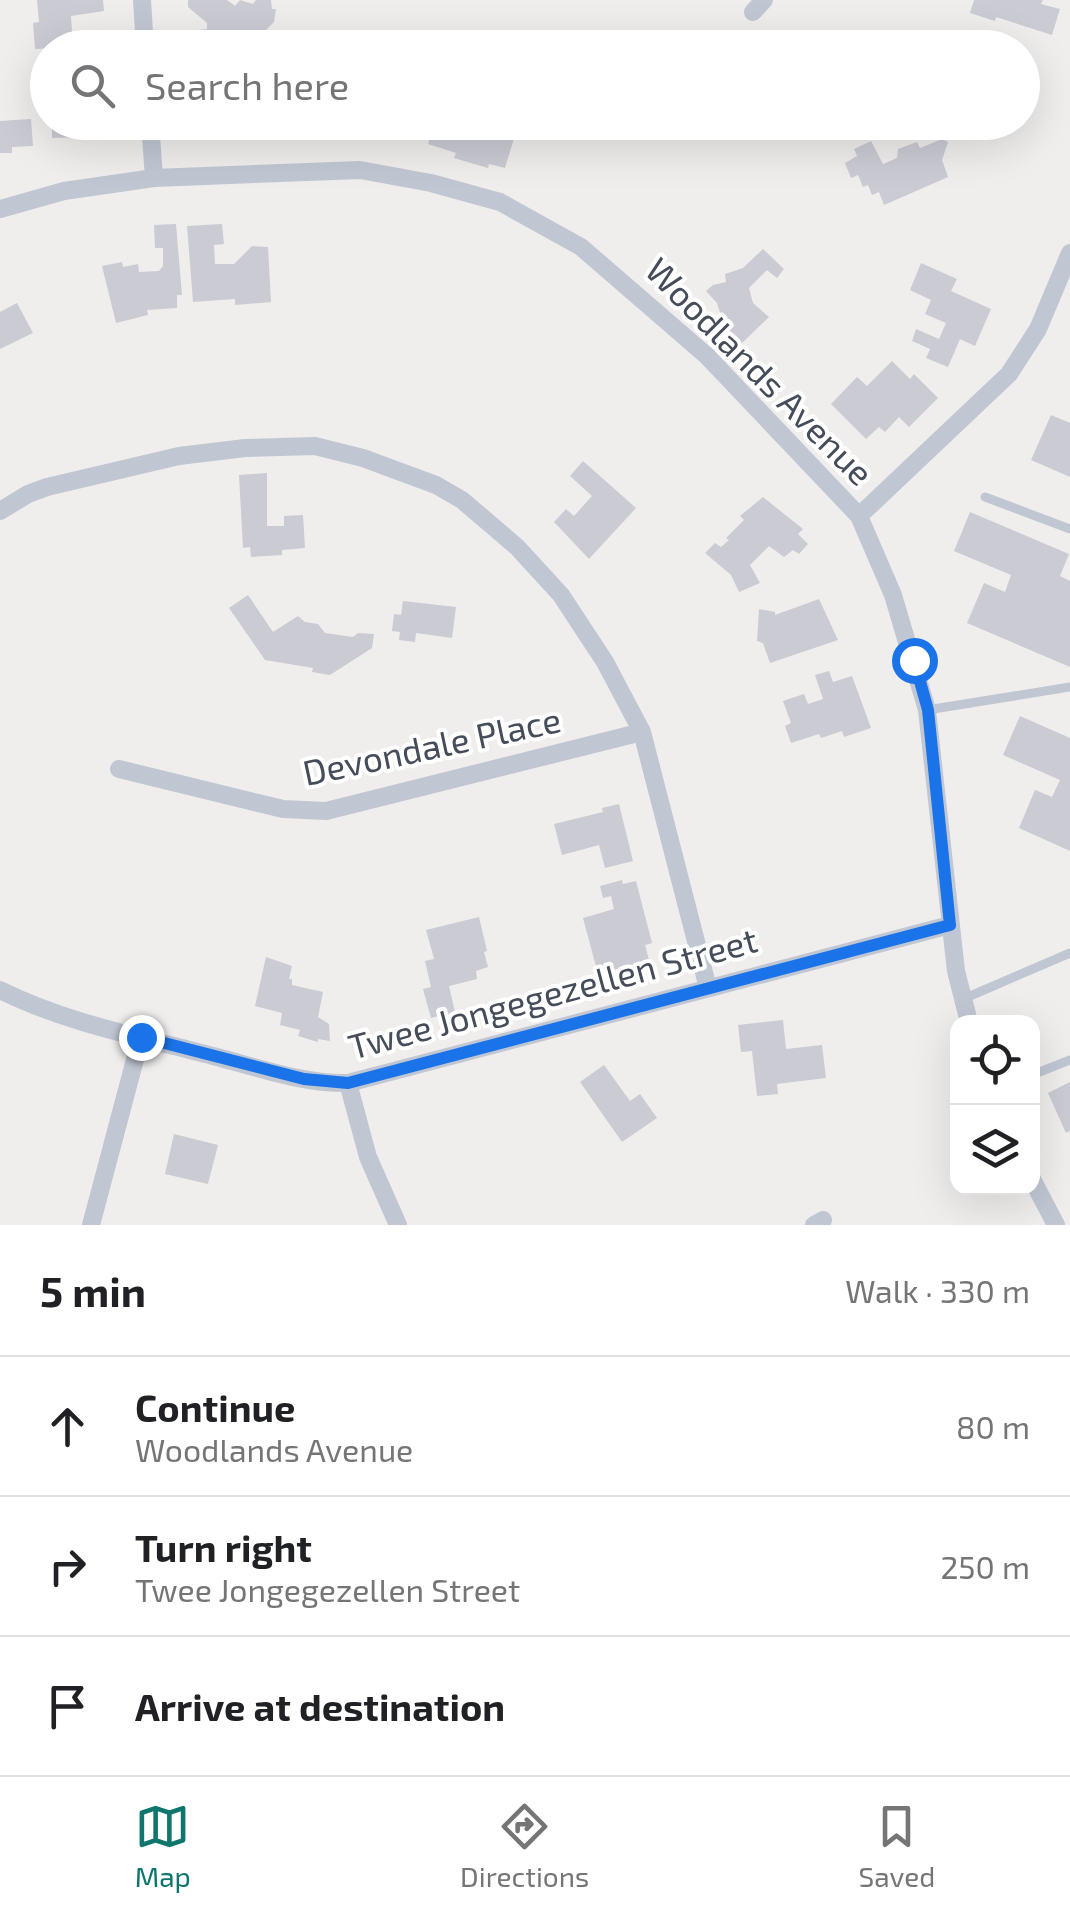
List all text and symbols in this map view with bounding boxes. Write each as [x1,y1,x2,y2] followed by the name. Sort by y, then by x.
[30,30,1040,140] search box
[65,58,120,113] icon: search
[145,62,349,108] text: Search here
[638,248,883,493] street label: Woodlands Avenue
[892,638,938,684] route start
[299,697,564,793] street label: Devondale Place
[344,917,761,1067] street label: Twee Jongegezellen Street
[119,1015,165,1061] route end
[950,1015,1040,1195] map controls
[950,1015,1040,1105] button: locate
[950,1105,1040,1195] button: layers
[40,1265,146,1315] text: 5 min
[845,1271,1030,1309] text: Walk · 330 m
[135,1384,295,1430] text: Continue
[40,1399,95,1454] icon: ahead
[956,1407,1030,1445] text: 80 m
[135,1430,413,1468] text: Woodlands Avenue
[135,1524,312,1570] text: Turn right
[40,1539,95,1594] icon: right
[940,1547,1030,1585] text: 250 m
[135,1570,520,1608] text: Twee Jongegezellen Street
[40,1679,95,1734] icon: arrive
[135,1683,505,1729] text: Arrive at destination
[135,1799,191,1893] tab: Map
[460,1799,589,1893] tab: Directions
[859,1799,935,1893] tab: Saved

